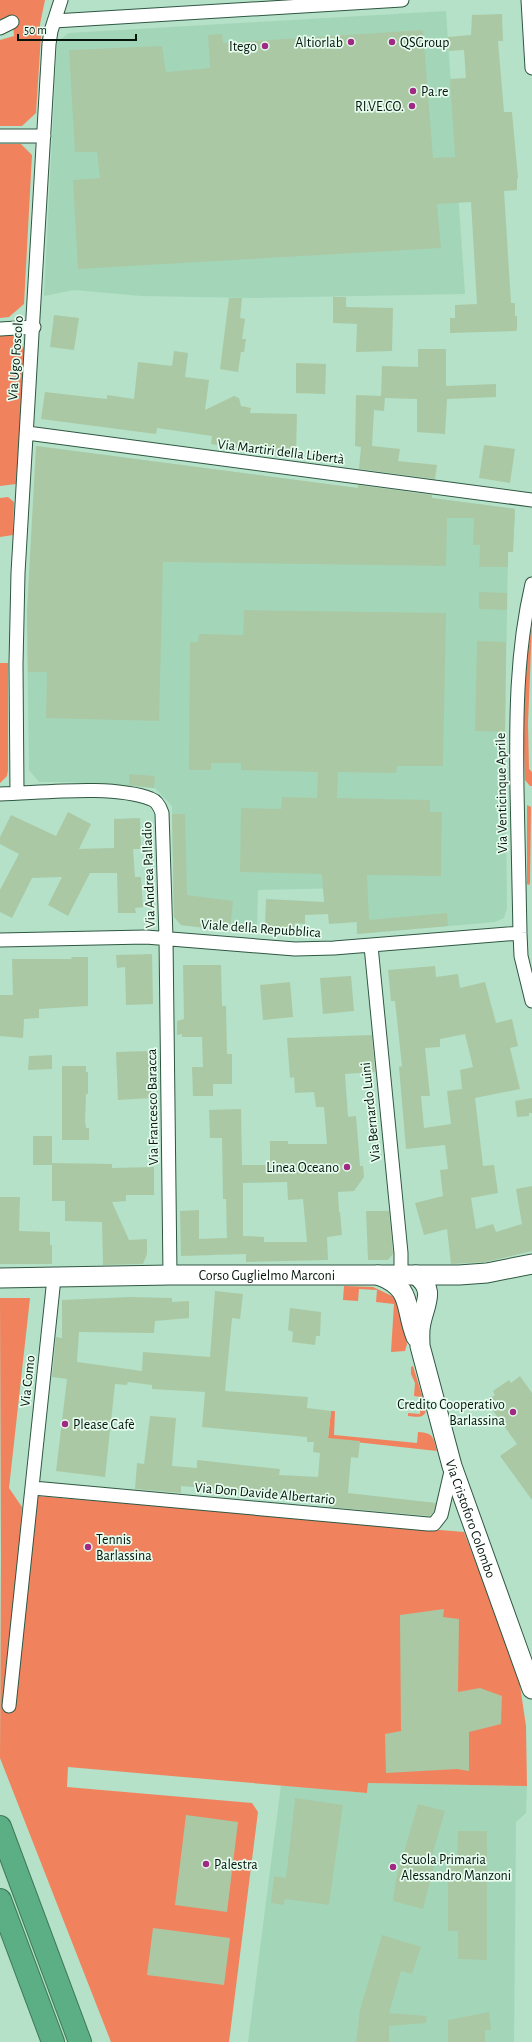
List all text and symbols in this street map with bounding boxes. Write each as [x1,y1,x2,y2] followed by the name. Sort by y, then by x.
[18,16,136,42] scale bar
[24,24,47,36] text: 50 m
[295,36,343,50] place label: Altiorlab
[400,36,449,50] place label: QSGroup
[346,37,356,47] marker: Altiorlab
[387,37,397,47] marker: QSGroup
[229,40,257,54] place label: Itego
[260,41,270,51] marker: Itego
[421,85,449,99] place label: Pa.re
[408,86,418,96] marker: Pa.re
[355,100,404,114] place label: RI.VE.CO.
[407,101,417,111] marker: RI.VE.CO.
[6,315,26,401] street label: Via Ugo Foscolo
[217,437,346,467] street label: Via Martiri della Libertà
[494,733,510,853] street label: Via Venticinque Aprile
[140,821,158,928] street label: Via Andrea Palladio
[200,918,322,940] street label: Viale della Repubblica
[145,1048,161,1166] street label: Via Francesco Baracca
[359,1061,383,1162] street label: Via Bernardo Luini
[266,1161,339,1175] place label: Linea Oceano
[342,1162,352,1172] marker: Linea Oceano
[199,1269,335,1283] street label: Corso Guglielmo Marconi
[18,1354,38,1408] street label: Via Como
[397,1398,506,1428] place label: Credito Cooperativo Barlassina
[508,1407,518,1417] marker: Credito Cooperativo Barlassina
[73,1418,135,1432] place label: Please Cafè
[60,1419,70,1429] marker: Please Cafè
[443,1458,498,1580] street label: Via Cristoforo Colombo
[194,1481,336,1507] street label: Via Don Davide Albertario
[96,1533,152,1563] place label: Tennis Barlassina
[83,1542,93,1552] marker: Tennis Barlassina
[401,1853,511,1883] place label: Scuola Primaria Alessandro Manzoni
[214,1858,258,1872] place label: Palestra
[201,1859,211,1869] marker: Palestra
[388,1862,398,1872] marker: Scuola Primaria Alessandro Manzoni

